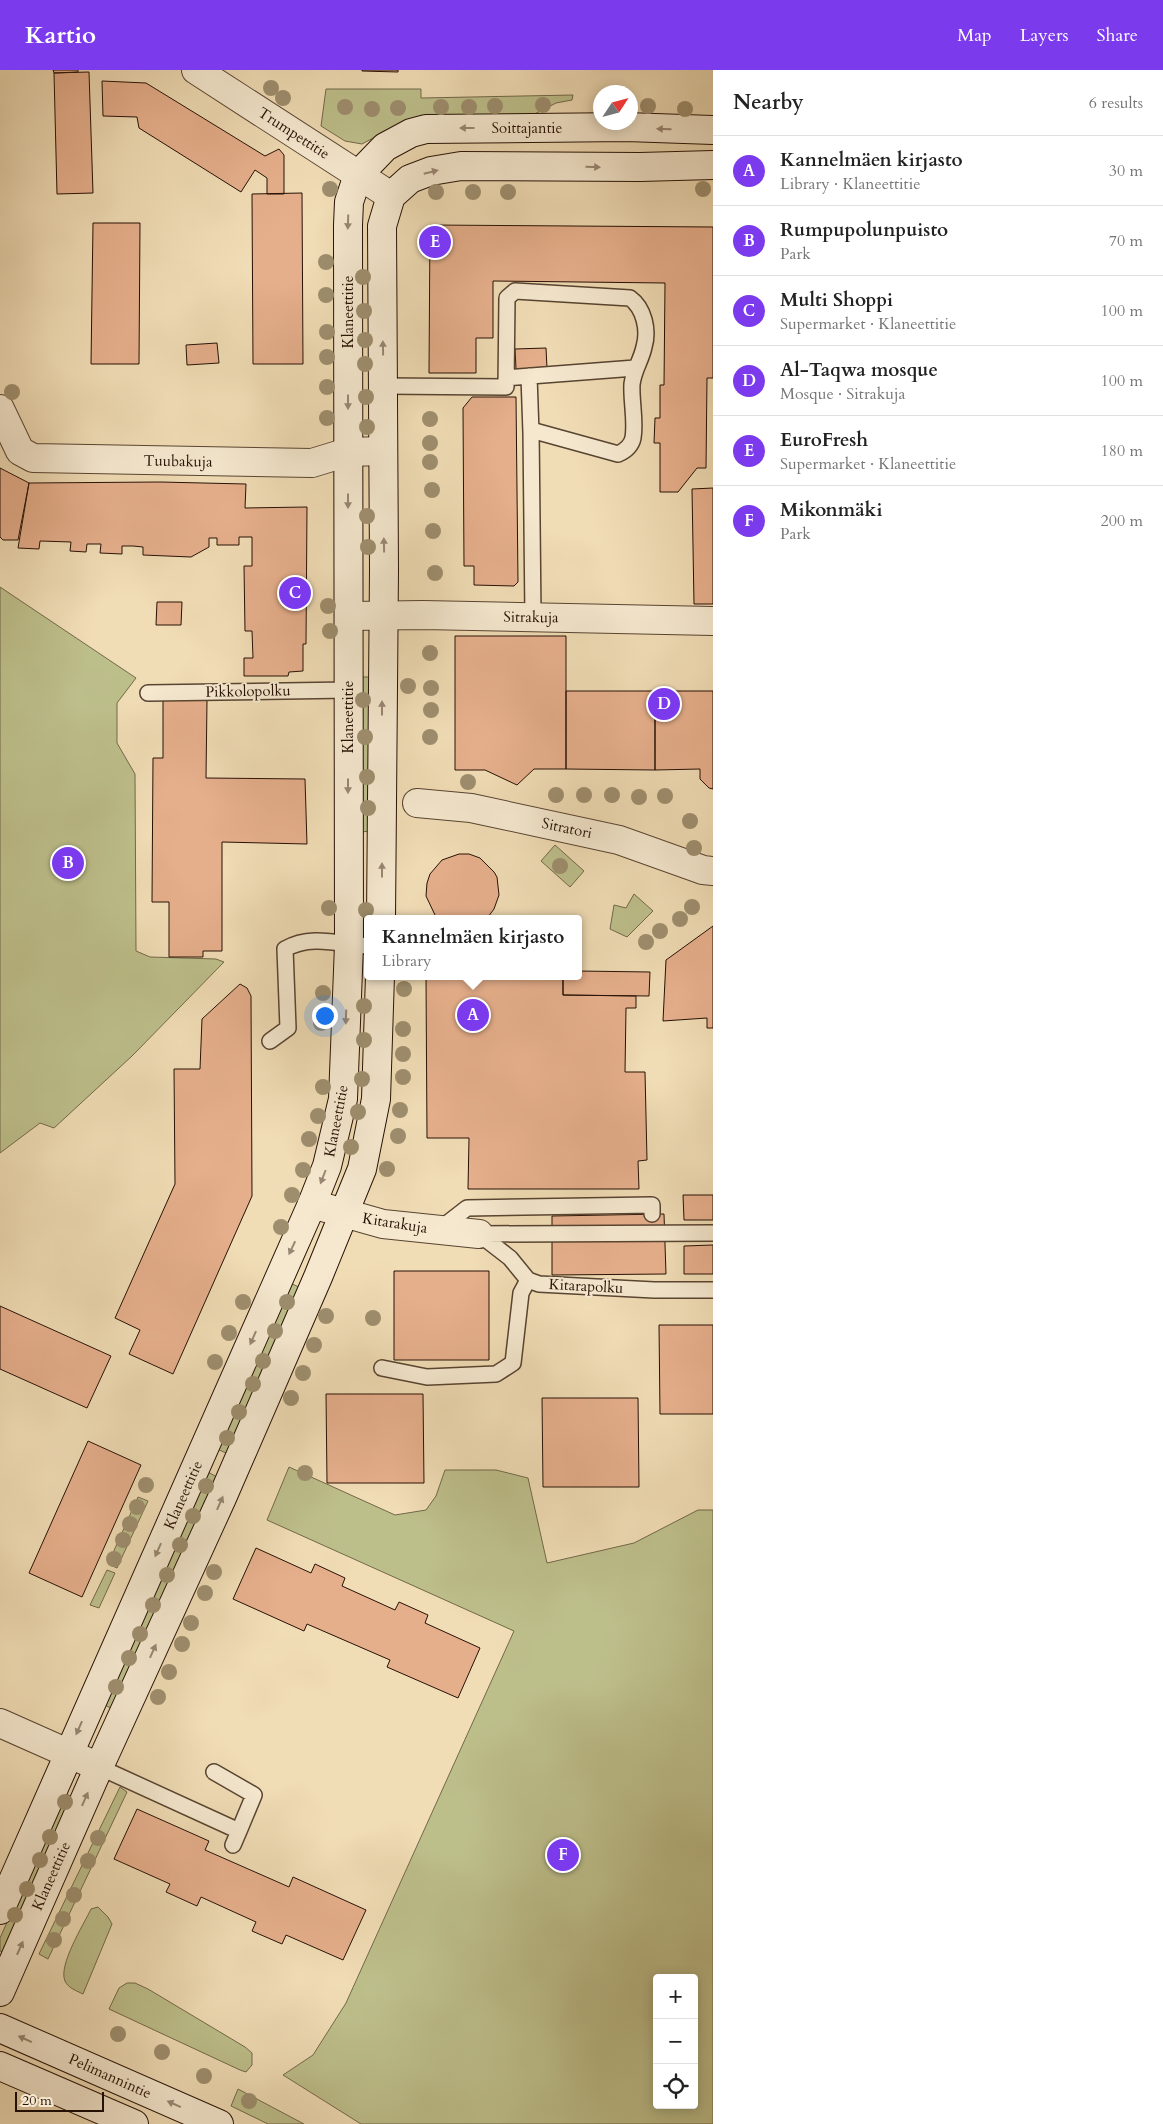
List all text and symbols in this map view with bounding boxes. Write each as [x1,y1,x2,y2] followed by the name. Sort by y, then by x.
[25,19,96,52] text: Kartio
[957,23,992,48] text: Map
[1020,23,1069,48] text: Layers
[1097,23,1138,48] text: Share
[593,85,638,130] north arrow
[733,88,804,117] text: Nearby
[1089,92,1143,114] text: 6 results
[254,102,334,164] street label: Trumpettitie
[492,118,563,138] street label: Soittajantie
[459,124,475,132] one-way arrow
[656,124,672,132] one-way arrow
[780,147,963,173] text: Kannelmäen kirjasto
[743,160,755,182] text: A
[1109,160,1143,182] text: 30 m
[585,163,601,171] one-way arrow
[424,168,439,176] one-way arrow
[780,173,920,195] text: Library · Klaneettitie
[344,215,352,231] one-way arrow
[780,217,948,243] text: Rumpupolunpuisto
[419,223,451,261] pin: E
[743,230,755,252] text: B
[1109,230,1143,252] text: 70 m
[780,243,811,265] text: Park
[338,275,358,349] street label: Klaneettitie
[780,287,893,313] text: Multi Shoppi
[743,300,755,322] text: C
[1101,300,1143,322] text: 100 m
[780,313,956,335] text: Supermarket · Klaneettitie
[379,339,387,355] one-way arrow
[780,357,938,383] text: Al-Taqwa mosque
[742,370,756,392] text: D
[1101,370,1143,392] text: 100 m
[780,383,905,405] text: Mosque · Sitrakuja
[344,395,352,411] one-way arrow
[780,427,868,453] text: EuroFresh
[744,440,754,462] text: E
[1101,440,1143,462] text: 180 m
[143,450,213,472] street label: Tuubakuja
[780,453,956,475] text: Supermarket · Klaneettitie
[344,493,352,509] one-way arrow
[780,497,883,523] text: Mikonmäki
[744,510,754,532] text: F
[1101,510,1143,532] text: 200 m
[780,523,811,545] text: Park
[380,537,388,553] one-way arrow
[279,574,311,612] pin: C
[503,607,559,627] street label: Sitrakuja
[205,680,291,702] street label: Pikkolopolku
[338,680,358,754] street label: Klaneettitie
[648,685,680,723] pin: D
[378,699,386,715] one-way arrow
[344,778,352,794] one-way arrow
[540,813,594,843] street label: Sitratori
[52,844,84,882] pin: B
[378,862,386,878] one-way arrow
[364,915,582,980] popup
[382,924,564,950] text: Kannelmäen kirjasto
[382,950,431,972] text: Library
[457,996,489,1034] pin: A
[312,1003,338,1029] your location
[342,1010,350,1026] one-way arrow
[319,1083,353,1159] street label: Klaneettitie
[319,1170,327,1185] one-way arrow
[361,1208,429,1238] street label: Kitarakuja
[288,1241,296,1255] one-way arrow
[548,1274,624,1298] street label: Kitarapolku
[248,1331,256,1345] one-way arrow
[159,1457,207,1532] street label: Klaneettitie
[216,1496,224,1510] one-way arrow
[154,1543,162,1557] one-way arrow
[149,1644,157,1658] one-way arrow
[75,1721,83,1735] one-way arrow
[82,1792,90,1806] one-way arrow
[547,1836,579,1874] pin: F
[27,1838,75,1913] street label: Klaneettitie
[16,1941,24,1955] one-way arrow
[653,1974,698,2109] map controls
[653,1974,698,2019] button: +
[653,2019,698,2064] button: −
[18,2035,32,2043] one-way arrow
[66,2049,155,2103] street label: Pelimannintie
[653,2064,698,2109] button: locate
[15,2089,104,2112] scale bar
[22,2091,52,2110] text: 20 m
[167,2100,181,2108] one-way arrow

